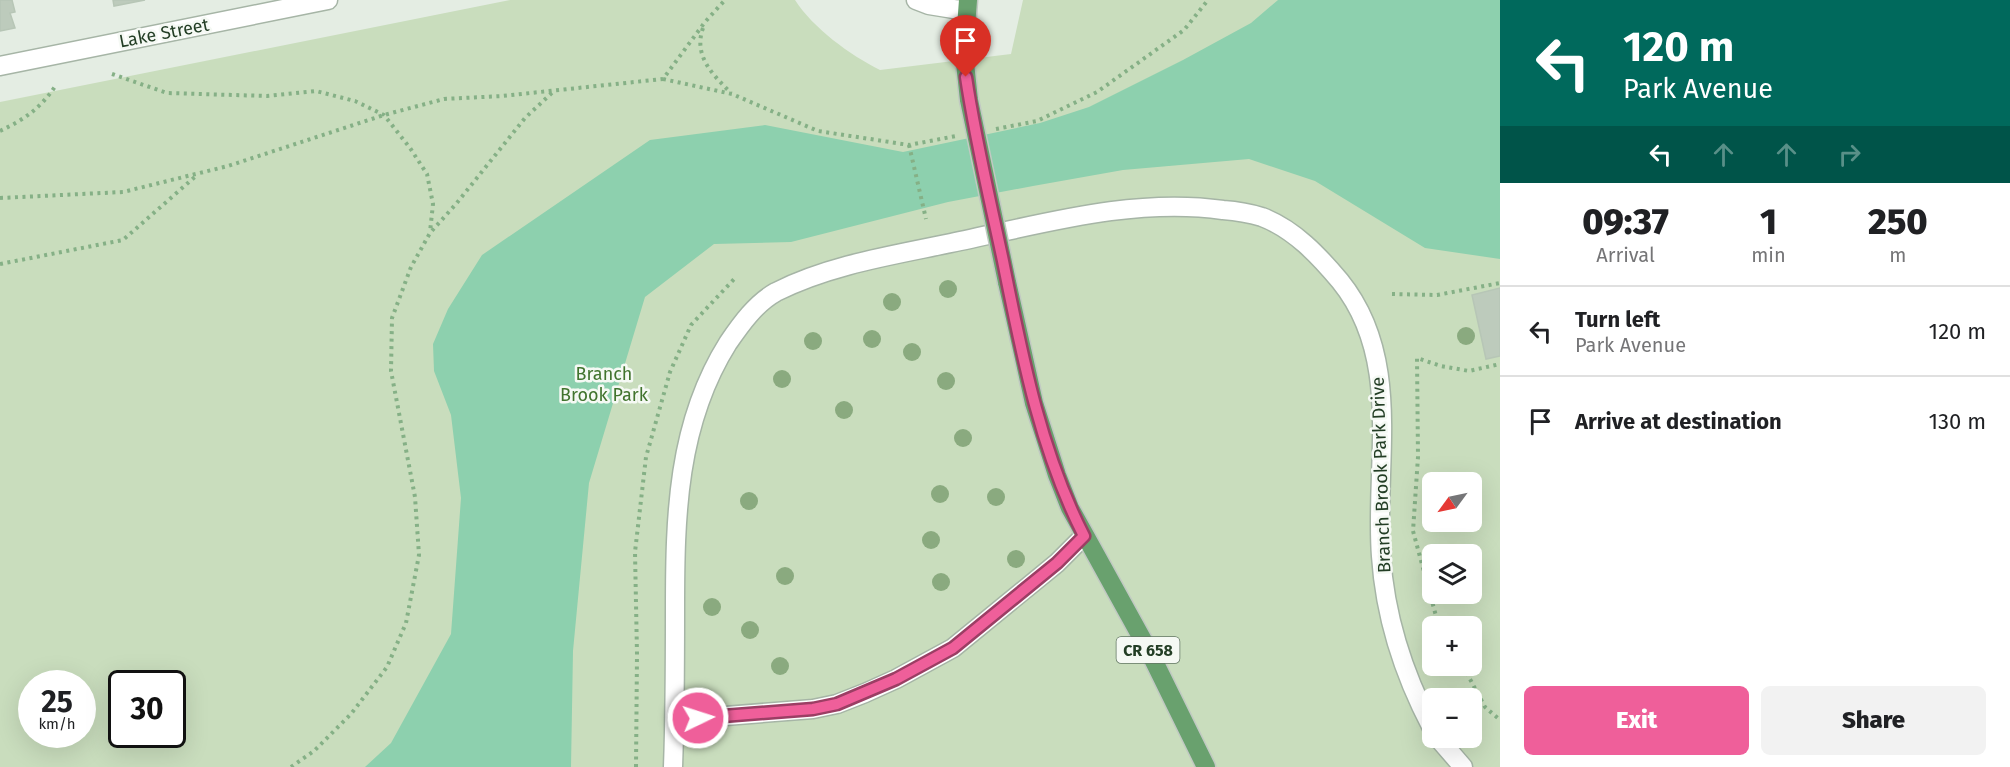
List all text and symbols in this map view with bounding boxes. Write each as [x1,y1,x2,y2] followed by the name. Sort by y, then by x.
[117,13,211,52] street label: Lake Street
[940,15,991,77] pin
[1623,22,1734,72] text: 120 m
[949,24,982,57] icon: arrive
[1524,24,1602,102] icon: left
[1623,73,1773,105] text: Park Avenue
[1644,138,1677,171] icon: left
[1707,138,1740,171] icon: ahead
[1770,138,1803,171] icon: ahead
[1833,138,1866,171] icon: right
[1582,200,1669,244] text: 09:37
[1760,200,1777,244] text: 1
[1868,200,1928,244] text: 250
[1596,243,1655,267] text: Arrival
[1751,243,1786,267] text: min
[1889,243,1906,267] text: m
[1575,306,1660,333] text: Turn left
[1524,315,1557,348] icon: left
[1929,318,1986,345] text: 120 m
[1575,333,1686,357] text: Park Avenue
[560,363,649,406] park label: Branch Brook Park
[1367,377,1395,573] street label: Branch Brook Park Drive
[1524,405,1557,438] icon: arrive
[1575,408,1782,435] text: Arrive at destination
[1929,408,1986,435] text: 130 m
[1422,472,1482,532] north arrow
[1422,472,1482,748] map controls
[1422,544,1482,604] button: layers
[1422,616,1482,676] button: +
[1116,637,1180,663] road number: CR 658
[108,670,186,748] speed limit sign: 30
[41,684,73,720] text: 25
[666,686,730,750] position arrow
[1524,686,1749,755] button: Exit
[1761,686,1986,755] button: Share
[1422,688,1482,748] button: −
[38,715,76,733] text: km/h

